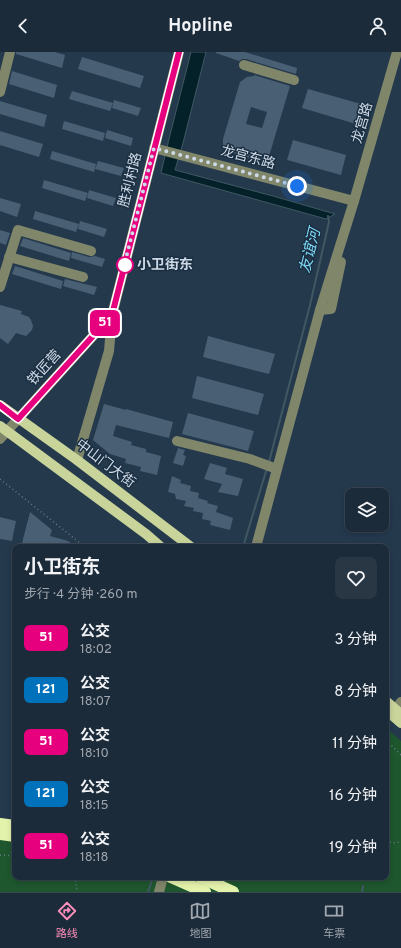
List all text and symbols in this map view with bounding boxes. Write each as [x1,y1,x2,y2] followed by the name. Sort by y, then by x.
[12,15,34,37] icon: back
[168,15,233,38] text: Hopline
[367,15,389,37] icon: person
[348,100,377,146] street label: 龙宫路
[219,142,278,173] street label: 龙宫东路
[115,151,146,209] street label: 胜利村路
[287,176,307,196] your location
[296,224,326,275] water label: 友谊河
[116,256,134,274] marker: 小卫街东
[137,257,193,274] place label: 小卫街东
[87,310,123,336] line badge: 51
[98,314,112,331] text: 51
[25,347,65,389] street label: 铁匠营
[72,436,138,492] street label: 中山门大街
[345,488,389,532] map controls
[345,488,389,532] button: layers
[24,556,100,580] text: 小卫街东
[335,557,377,599] button: heart
[24,587,137,603] text: 步行 · 4 分钟 · 260 m
[80,623,110,642] text: 公交
[39,629,53,646] text: 51
[334,631,377,650] text: 3 分钟
[80,642,112,658] text: 18:02
[80,675,110,694] text: 公交
[36,681,56,698] text: 121
[334,683,377,702] text: 8 分钟
[80,694,110,710] text: 18:07
[80,727,110,746] text: 公交
[39,733,53,750] text: 51
[332,735,377,754] text: 11 分钟
[80,746,109,762] text: 18:10
[80,779,110,798] text: 公交
[36,785,56,802] text: 121
[329,787,377,806] text: 16 分钟
[80,798,109,814] text: 18:15
[80,831,110,850] text: 公交
[39,837,53,854] text: 51
[329,839,377,858] text: 19 分钟
[80,850,109,866] text: 18:18
[56,900,78,941] tab: 路线
[189,900,211,941] tab: 地图
[323,900,345,941] tab: 车票

